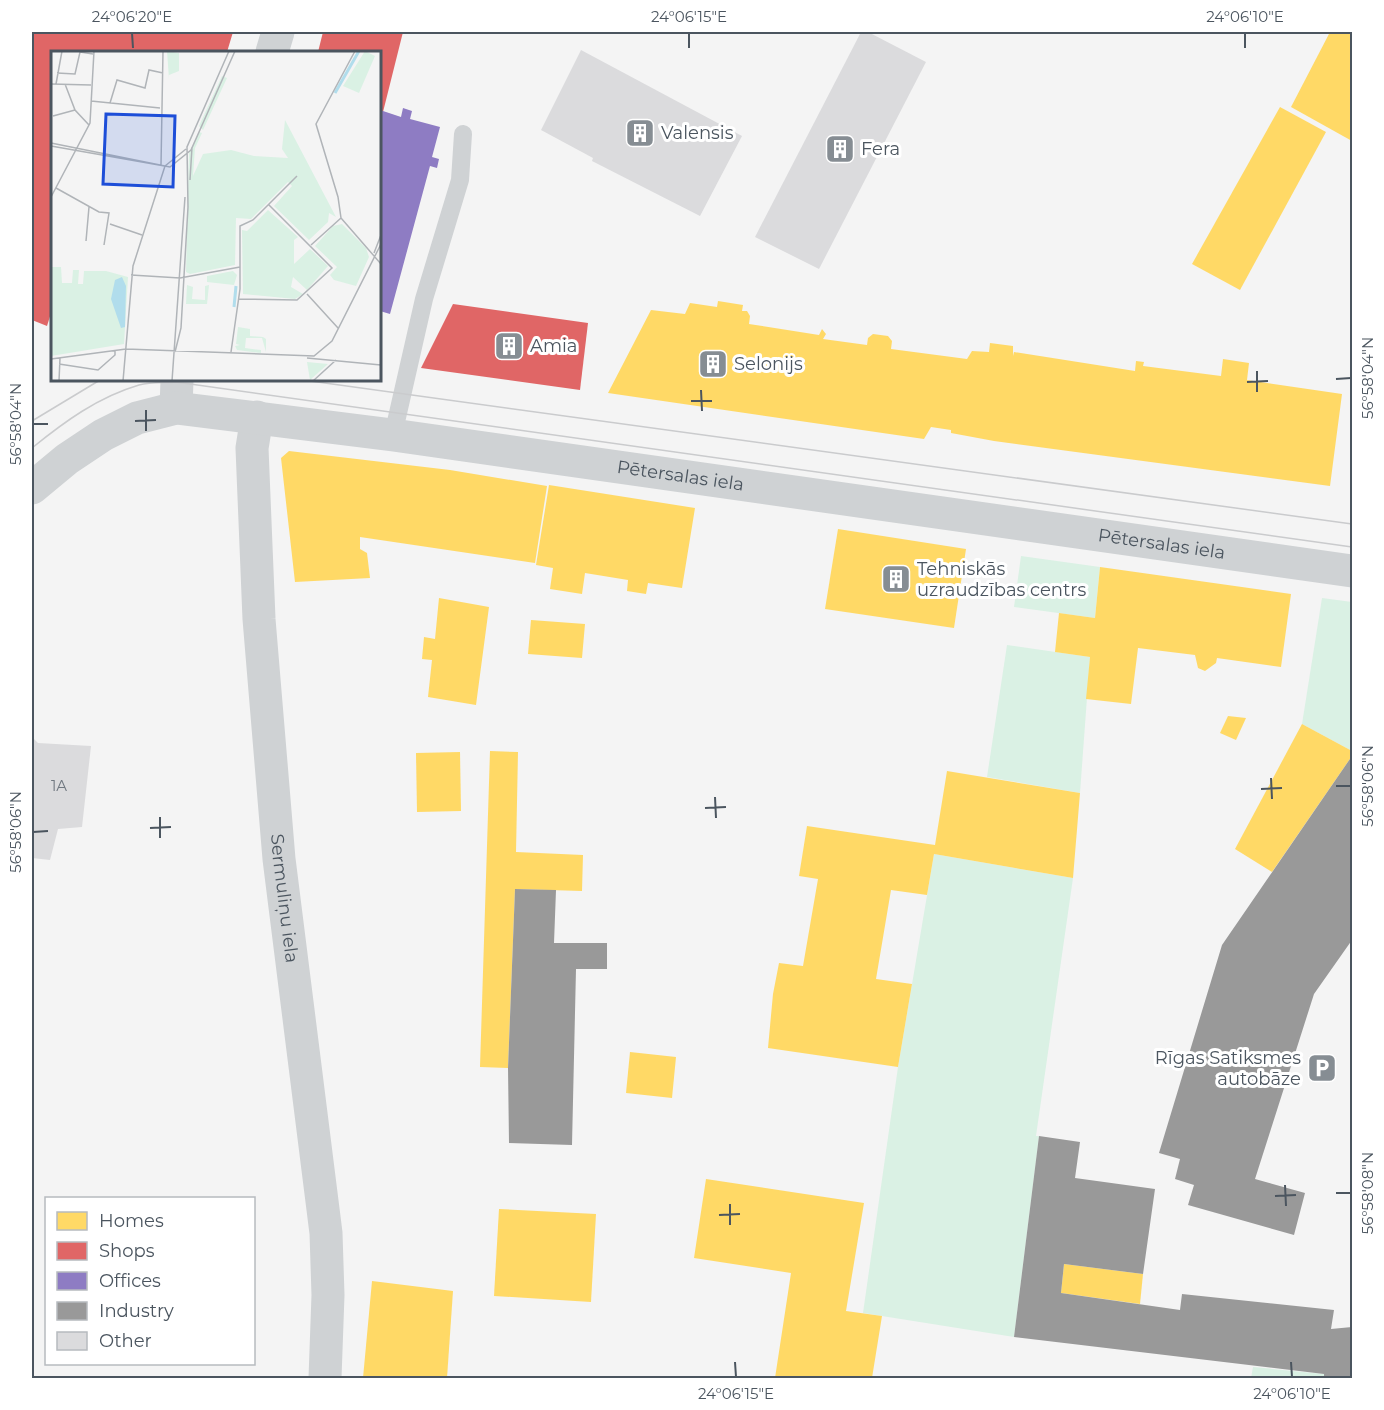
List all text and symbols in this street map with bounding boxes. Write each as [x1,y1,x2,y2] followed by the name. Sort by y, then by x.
[92,7,172,26] text: 24°06'20"E
[651,7,727,26] text: 24°06'15"E
[1206,7,1284,26] text: 24°06'10"E
[51,51,381,381] inset map
[624,117,656,149] building icon: Valensis
[661,122,734,144] place label: Valensis
[824,133,856,165] building icon: Fera
[861,138,900,160] place label: Fera
[493,330,525,362] building icon: Amia
[530,335,577,357] place label: Amia
[1358,337,1377,419] text: 56°58'04"N
[697,348,729,380] building icon: Selonijs
[734,353,803,375] place label: Selonijs
[6,383,25,465] text: 56°58'04"N
[615,456,745,496] street label: Pētersalas iela
[1097,524,1227,564] street label: Pētersalas iela
[917,558,1087,601] place label: Tehniskās uzraudzības centrs
[880,563,912,595] building icon: Tehniskās uzraudzības centrs
[1358,745,1377,827] text: 56°58'06"N
[51,776,67,795] house number: 1A
[6,791,25,873] text: 56°58'06"N
[266,833,303,964] street label: Sermuliņu iela
[1155,1047,1301,1090] place label: Rīgas Satiksmes autobāze
[1306,1052,1338,1084] parking icon: Rīgas Satiksmes autobāze
[1358,1152,1377,1234] text: 56°58'08"N
[45,1197,255,1365] legend
[99,1210,164,1232] text: Homes
[99,1240,155,1262] text: Shops
[99,1270,161,1292] text: Offices
[99,1300,174,1322] text: Industry
[99,1330,152,1352] text: Other
[698,1384,774,1403] text: 24°06'15"E
[1253,1384,1331,1403] text: 24°06'10"E

